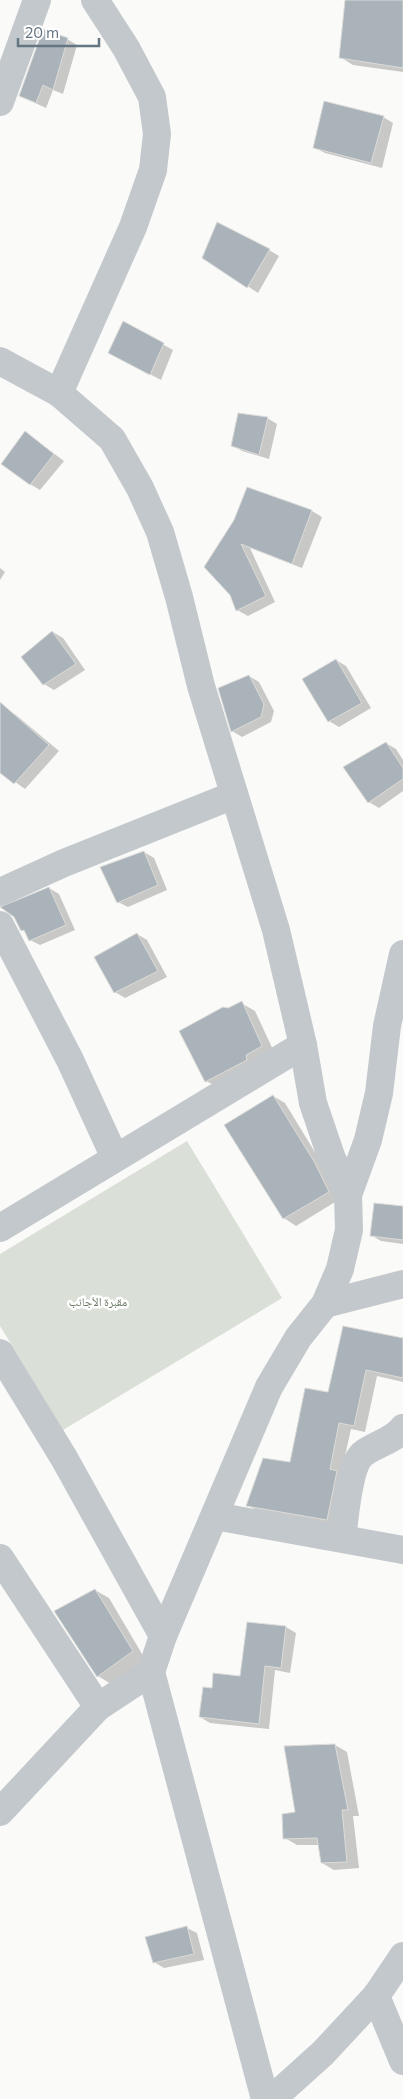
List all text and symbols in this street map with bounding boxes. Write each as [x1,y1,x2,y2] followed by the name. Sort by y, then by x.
[18,15,99,47] scale bar
[25,23,59,41] text: 20 m
[69,1294,127,1309] park label: مقبرة الأجانب

